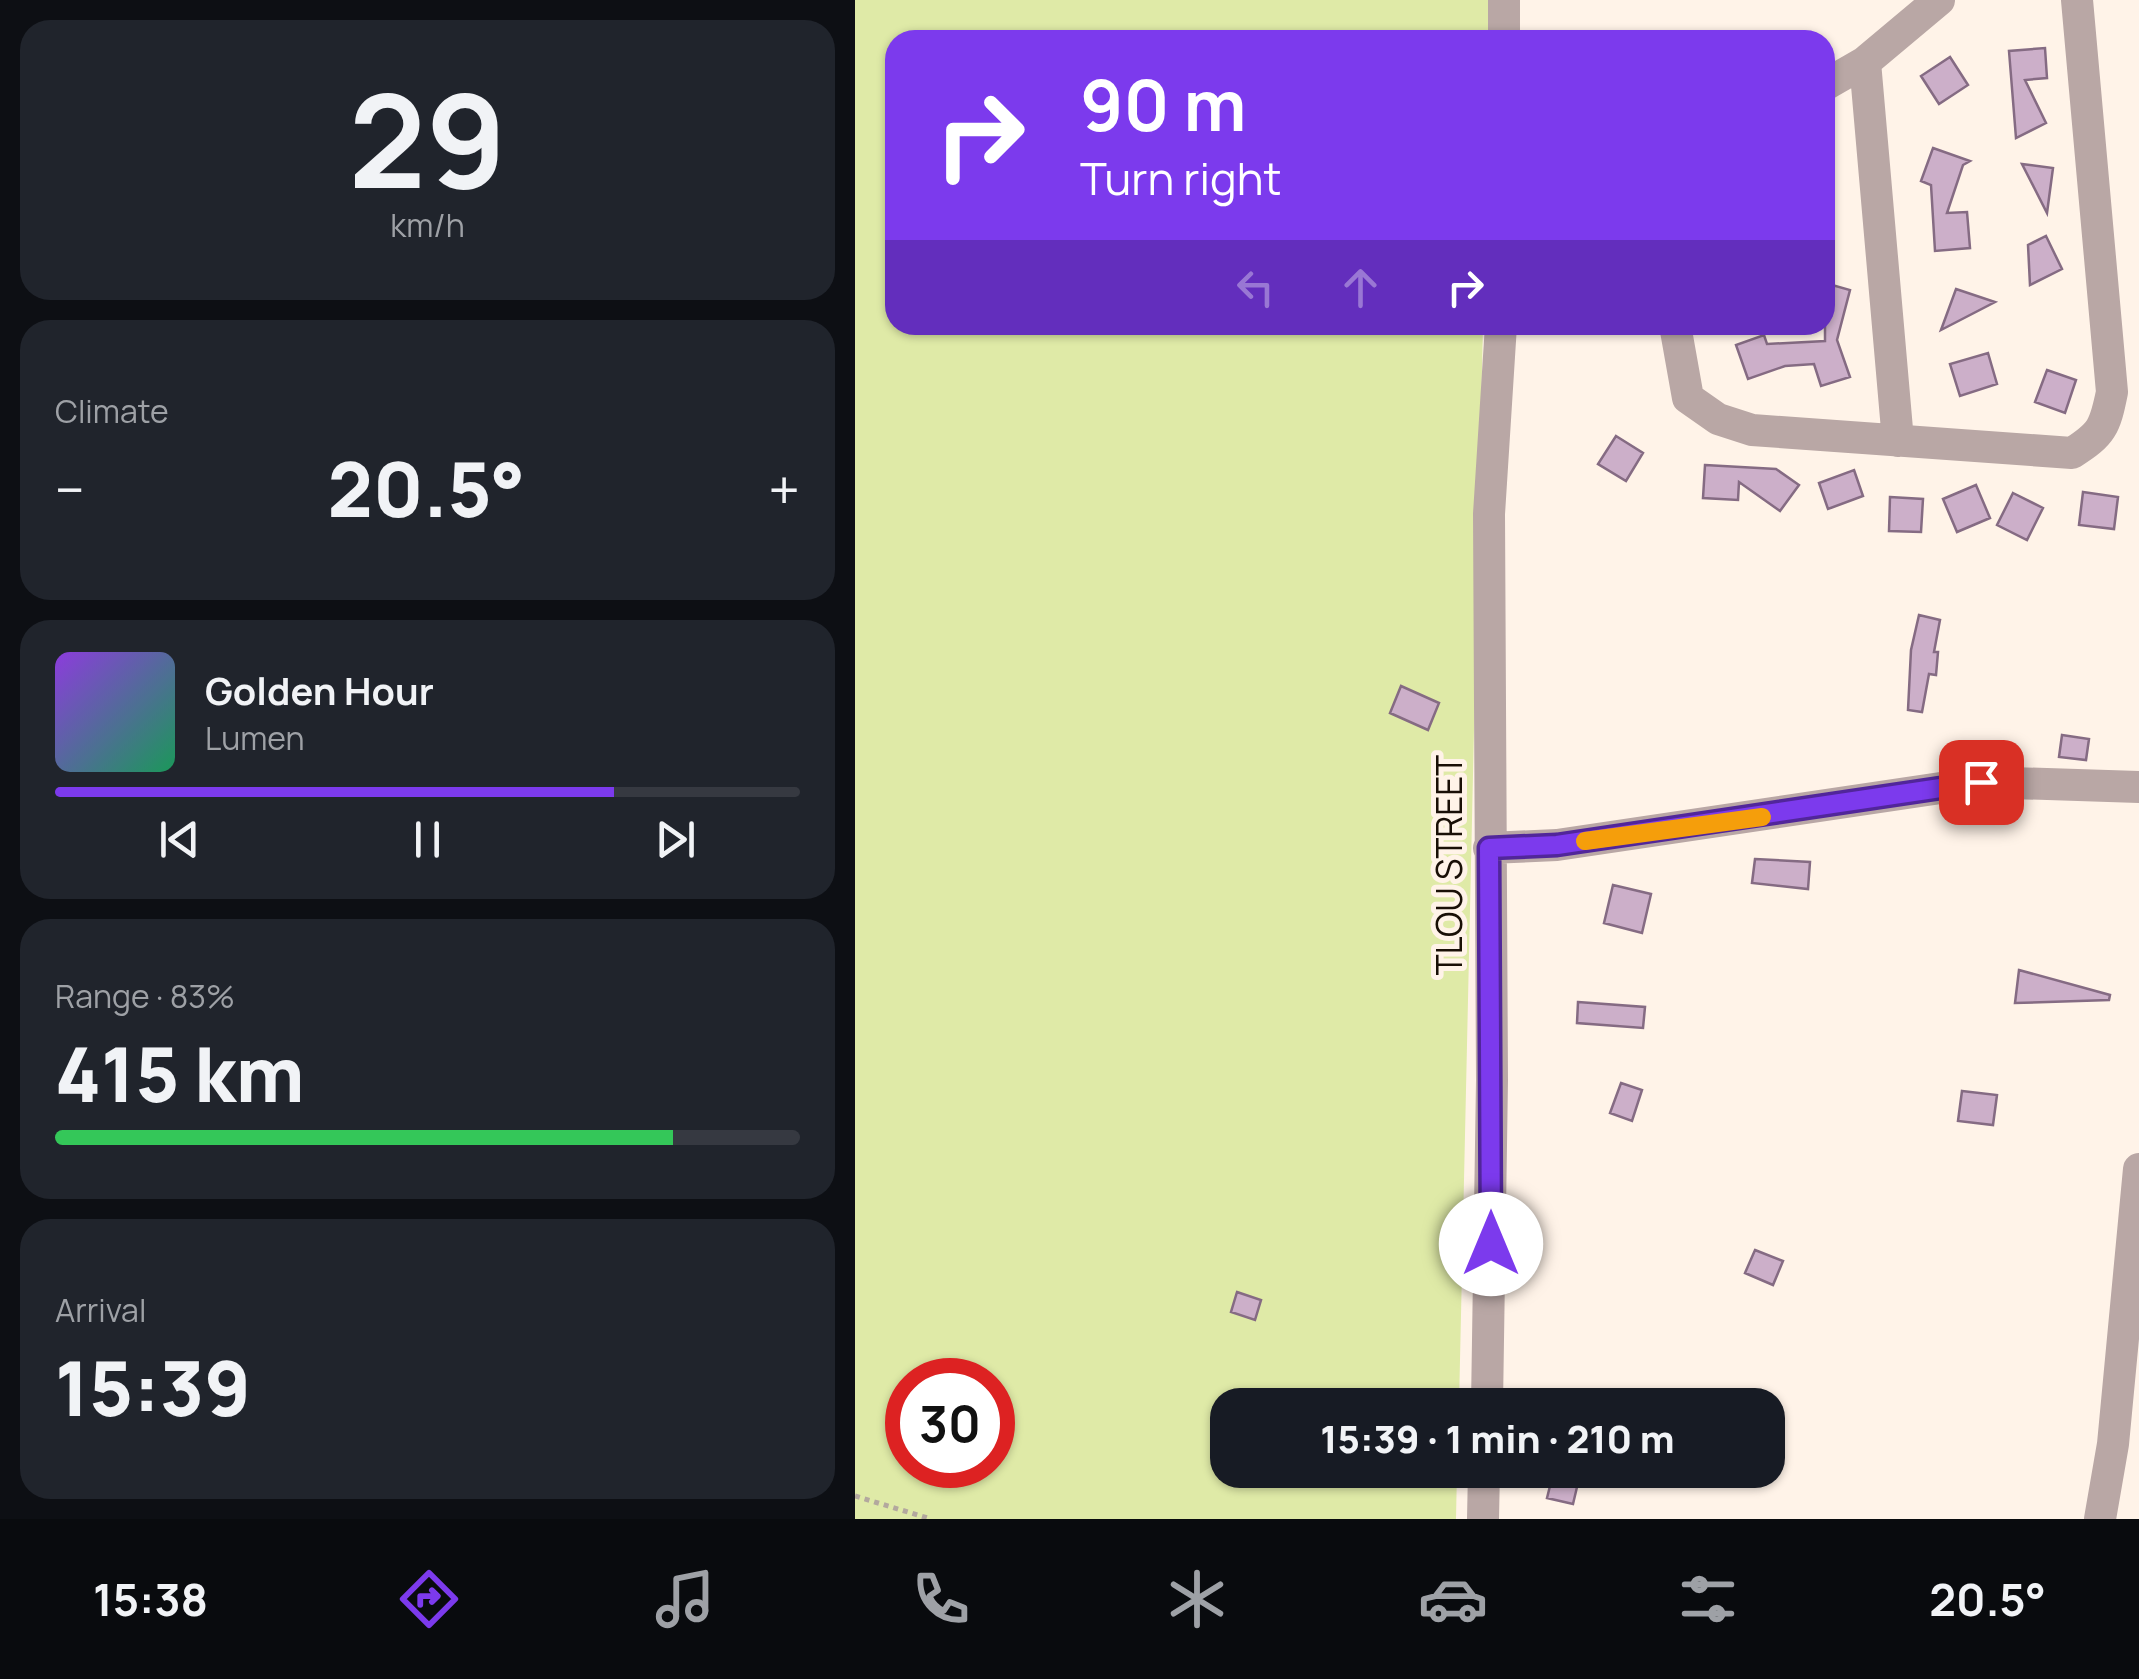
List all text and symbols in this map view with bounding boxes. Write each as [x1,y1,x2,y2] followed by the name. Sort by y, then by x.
[348,49,507,227] text: 29
[1080,56,1247,152] text: 90 m
[915,70,1045,200] icon: right
[1080,147,1281,209] text: Turn right
[390,203,465,247] text: km/h
[1228,260,1283,315] icon: left
[1333,260,1388,315] icon: ahead
[1438,260,1493,315] icon: right
[55,389,169,433] text: Climate
[328,437,525,540] text: 20.5°
[55,451,85,527] text: −
[768,451,800,527] text: +
[205,664,434,716] text: Golden Hour
[205,716,305,760] text: Lumen
[1939,740,2024,825] pin
[1425,755,1473,975] street label: TLOU STREET
[1954,755,2009,810] icon: arrive
[152,812,207,867] icon: previous
[400,812,455,867] icon: pause
[648,812,703,867] icon: next
[55,974,235,1018] text: Range · 83%
[55,1022,304,1125] text: 415 km
[1439,1192,1543,1296] position arrow
[55,1288,146,1332] text: Arrival
[55,1336,251,1439] text: 15:39
[885,1358,1015,1488] speed limit sign: 30
[1320,1412,1675,1464] text: 15:39 · 1 min · 210 m
[394,1564,464,1634] icon: directions
[650,1564,720,1634] icon: music
[906,1564,976,1634] icon: phone
[1162,1564,1232,1634] icon: climate
[1418,1564,1488,1634] icon: car
[1673,1564,1743,1634] icon: filters
[93,1568,208,1630] text: 15:38
[1929,1568,2046,1630] text: 20.5°

